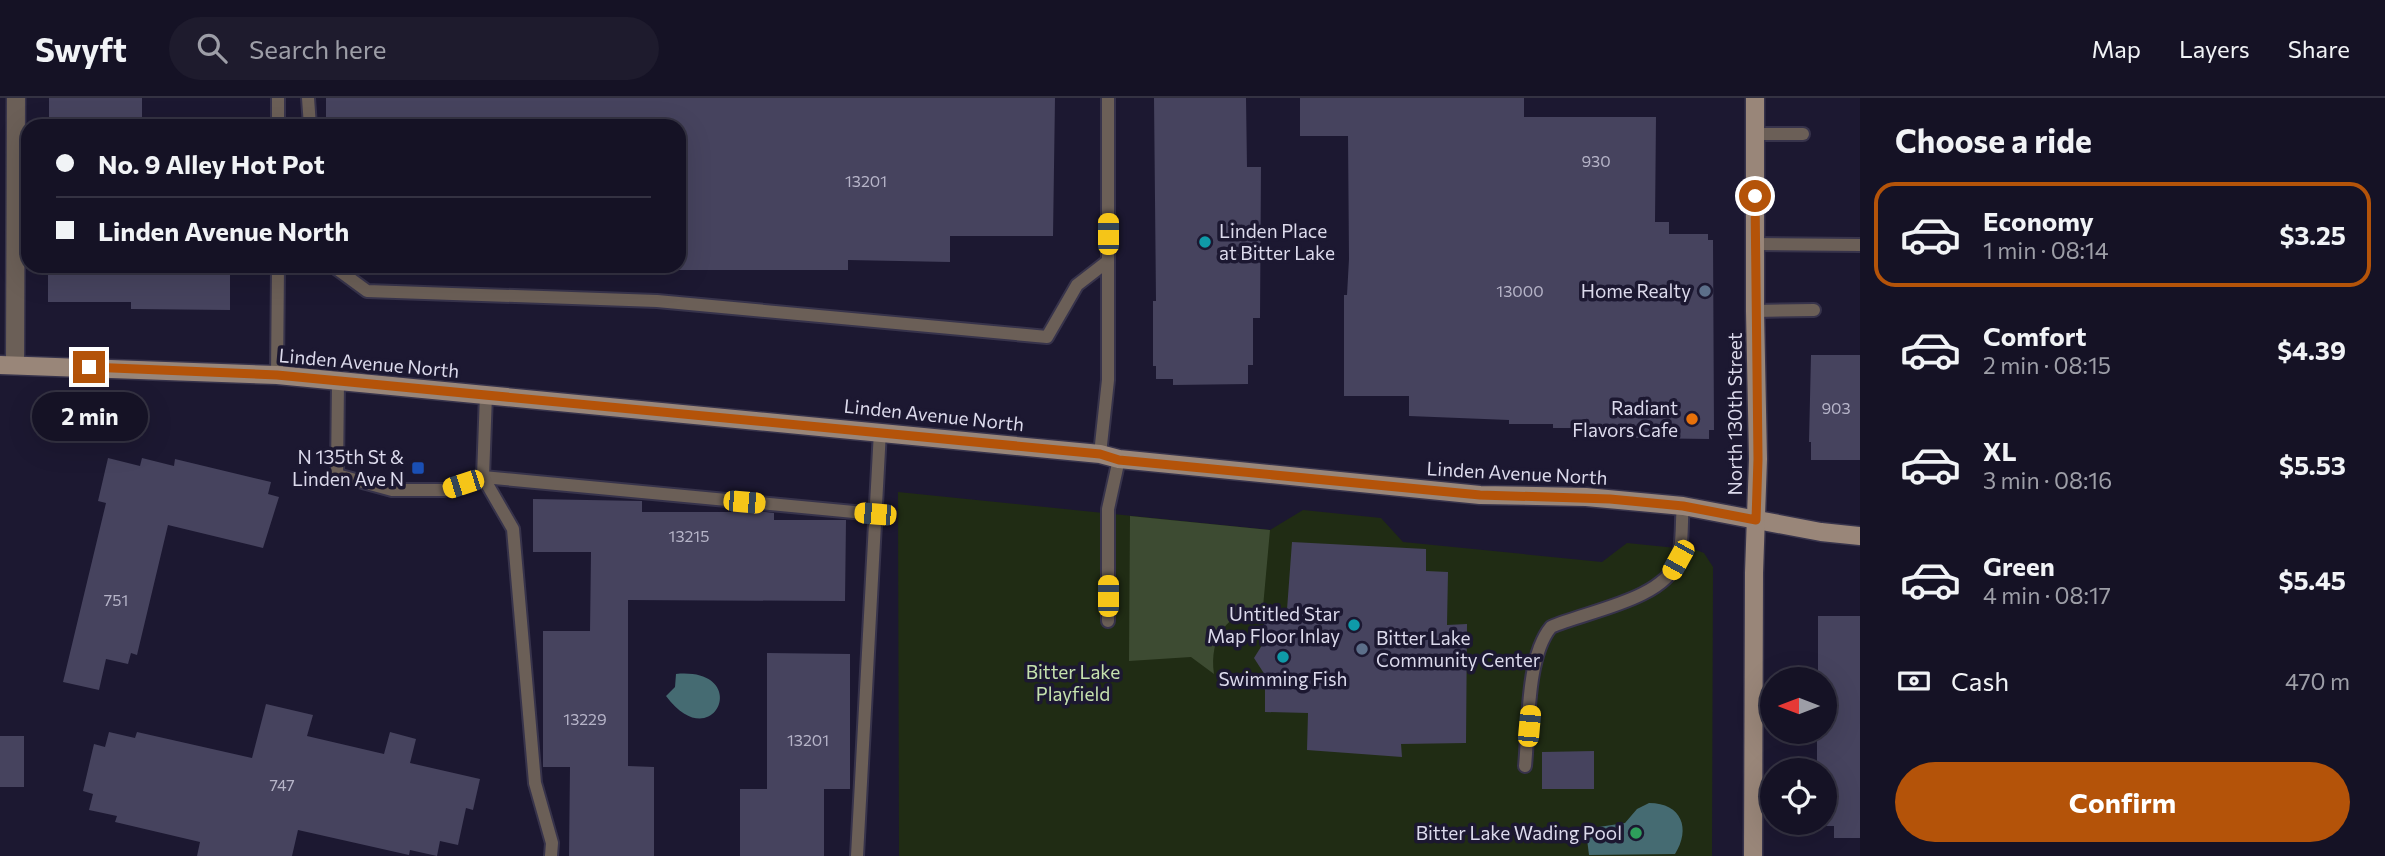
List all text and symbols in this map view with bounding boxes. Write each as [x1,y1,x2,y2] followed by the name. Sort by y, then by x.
[169,17,659,80] search box
[35,28,127,69] text: Swyft
[193,29,231,67] icon: search
[249,33,386,64] text: Search here
[2092,34,2141,63] text: Map
[2179,34,2250,63] text: Layers
[2288,34,2350,63] text: Share
[1895,120,2092,160] text: Choose a ride
[98,148,325,179] text: No. 9 Alley Hot Pot
[1581,151,1611,170] house number: 930
[845,171,887,190] house number: 13201
[1739,180,1771,212] route start
[1899,203,1962,266] icon: car
[1983,205,2094,236] text: Economy
[1098,213,1119,255] car
[98,215,349,246] text: Linden Avenue North
[1219,219,1335,264] place label: Linden Place at Bitter Lake
[2279,219,2346,250] text: $3.25
[1197,234,1213,250] marker: Linden Place at Bitter Lake
[1983,236,2109,264] text: 1 min · 08:14
[1581,279,1691,302] place label: Home Realty
[1496,281,1544,300] house number: 13000
[1697,283,1713,299] marker: Home Realty
[1899,318,1962,381] icon: car
[1983,320,2086,351] text: Comfort
[1723,332,1746,495] street label: North 130th Street
[2277,334,2346,365] text: $4.39
[278,343,460,382] street label: Linden Avenue North
[73,351,105,383] route end
[1983,351,2111,379] text: 2 min · 08:15
[31,392,147,440] callout: 2 min
[843,394,1025,435] street label: Linden Avenue North
[1572,396,1678,441] place label: Radiant Flavors Cafe
[1821,398,1851,417] house number: 903
[61,402,119,430] text: 2 min
[1684,411,1700,427] marker: Radiant Flavors Cafe
[1899,433,1962,496] icon: car
[1983,435,2017,466] text: XL
[292,445,404,490] place label: N 135th St & Linden Ave N
[2279,449,2346,480] text: $5.53
[1426,456,1608,489] street label: Linden Avenue North
[410,460,426,476] marker: N 135th St & Linden Ave N
[1983,466,2112,494] text: 3 min · 08:16
[440,468,487,500] car
[723,490,766,514] car
[854,502,897,526] car
[669,526,709,545] house number: 13215
[1659,537,1698,583] car
[1899,548,1962,611] icon: car
[1983,550,2055,581] text: Green
[2278,564,2346,595] text: $5.45
[1098,575,1119,617] car
[1983,581,2111,609] text: 4 min · 08:17
[104,590,128,609] house number: 751
[1207,602,1340,647] place label: Untitled Star Map Floor Inlay
[1346,617,1362,633] marker: Untitled Star Map Floor Inlay
[1376,626,1541,671] place label: Bitter Lake Community Center
[1354,641,1370,657] marker: Bitter Lake Community Center
[1275,649,1291,665] marker: Swimming Fish
[1026,660,1120,705] park label: Bitter Lake Playfield
[1895,662,1933,700] icon: cash
[1951,665,2009,696] text: Cash
[1219,667,1347,690] place label: Swimming Fish
[1760,667,1838,744] north arrow
[1760,667,1837,835] map controls
[2285,667,2350,695] text: 470 m
[1517,704,1542,748] car
[563,709,607,728] house number: 13229
[787,730,829,749] house number: 13201
[1760,758,1837,835] button: locate
[1895,762,2350,842] button: Confirm
[269,775,295,794] house number: 747
[1416,821,1622,844] place label: Bitter Lake Wading Pool
[1628,825,1644,841] marker: Bitter Lake Wading Pool

